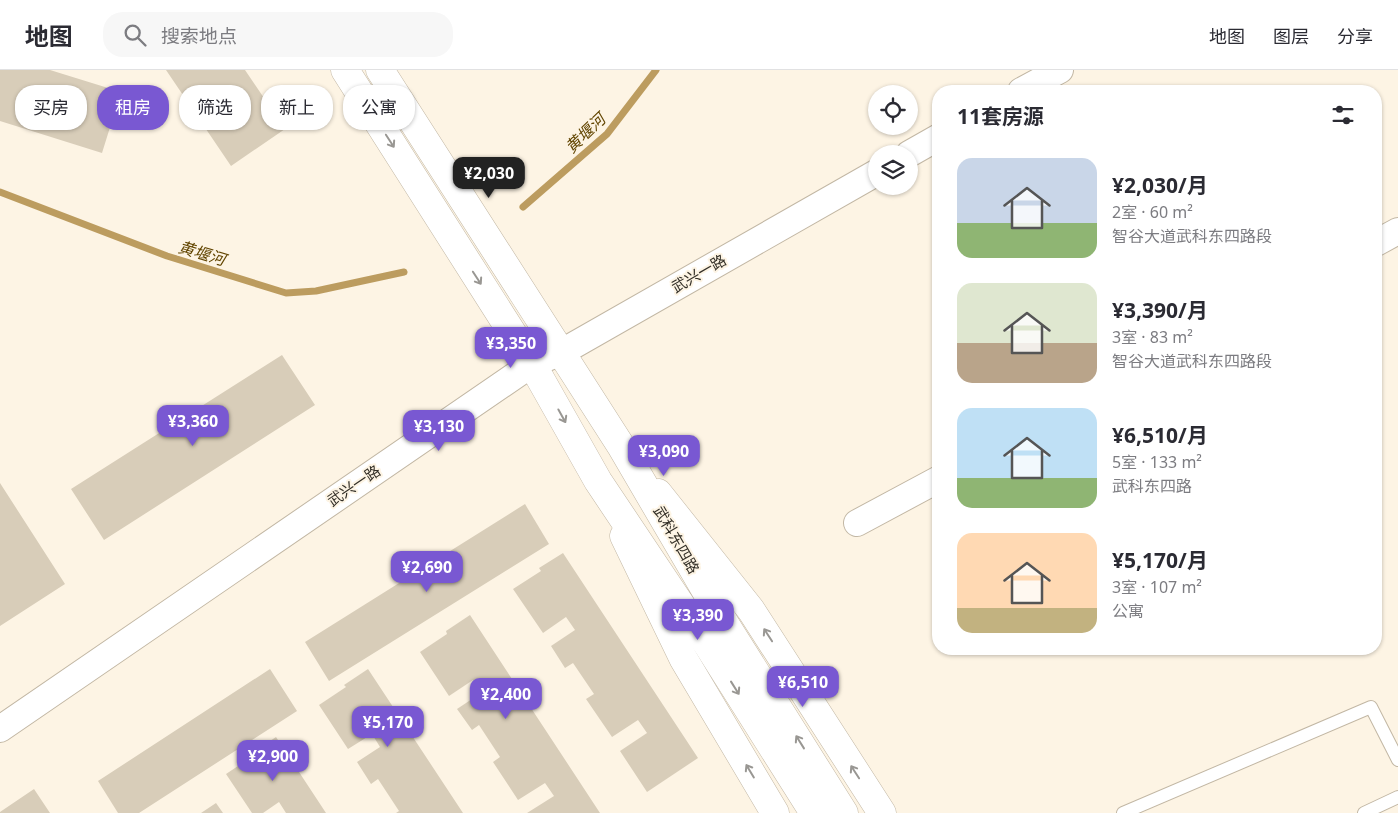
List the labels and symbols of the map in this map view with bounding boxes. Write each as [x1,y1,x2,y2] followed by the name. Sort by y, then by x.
[560,106,612,158] water label: 黄堰河
[385,133,395,147] one-way arrow
[448,156,530,199] pin: ¥2,030
[176,235,231,271] water label: 黄堰河
[668,249,729,297] street label: 武兴一路
[472,270,482,284] one-way arrow
[470,326,552,369] pin: ¥3,350
[152,404,234,447] pin: ¥3,360
[557,409,567,423] one-way arrow
[398,410,480,452] pin: ¥3,130
[623,434,705,477] pin: ¥3,090
[323,460,384,510] street label: 武兴一路
[649,502,704,577] street label: 武科东四路
[386,550,468,593] pin: ¥2,690
[657,598,739,641] pin: ¥3,390
[762,629,772,643] one-way arrow
[762,666,844,708] pin: ¥6,510
[465,678,547,720] pin: ¥2,400
[730,681,740,695] one-way arrow
[347,706,429,748] pin: ¥5,170
[794,736,804,750] one-way arrow
[232,740,314,782] pin: ¥2,900
[745,765,755,779] one-way arrow
[850,765,861,779] one-way arrow

